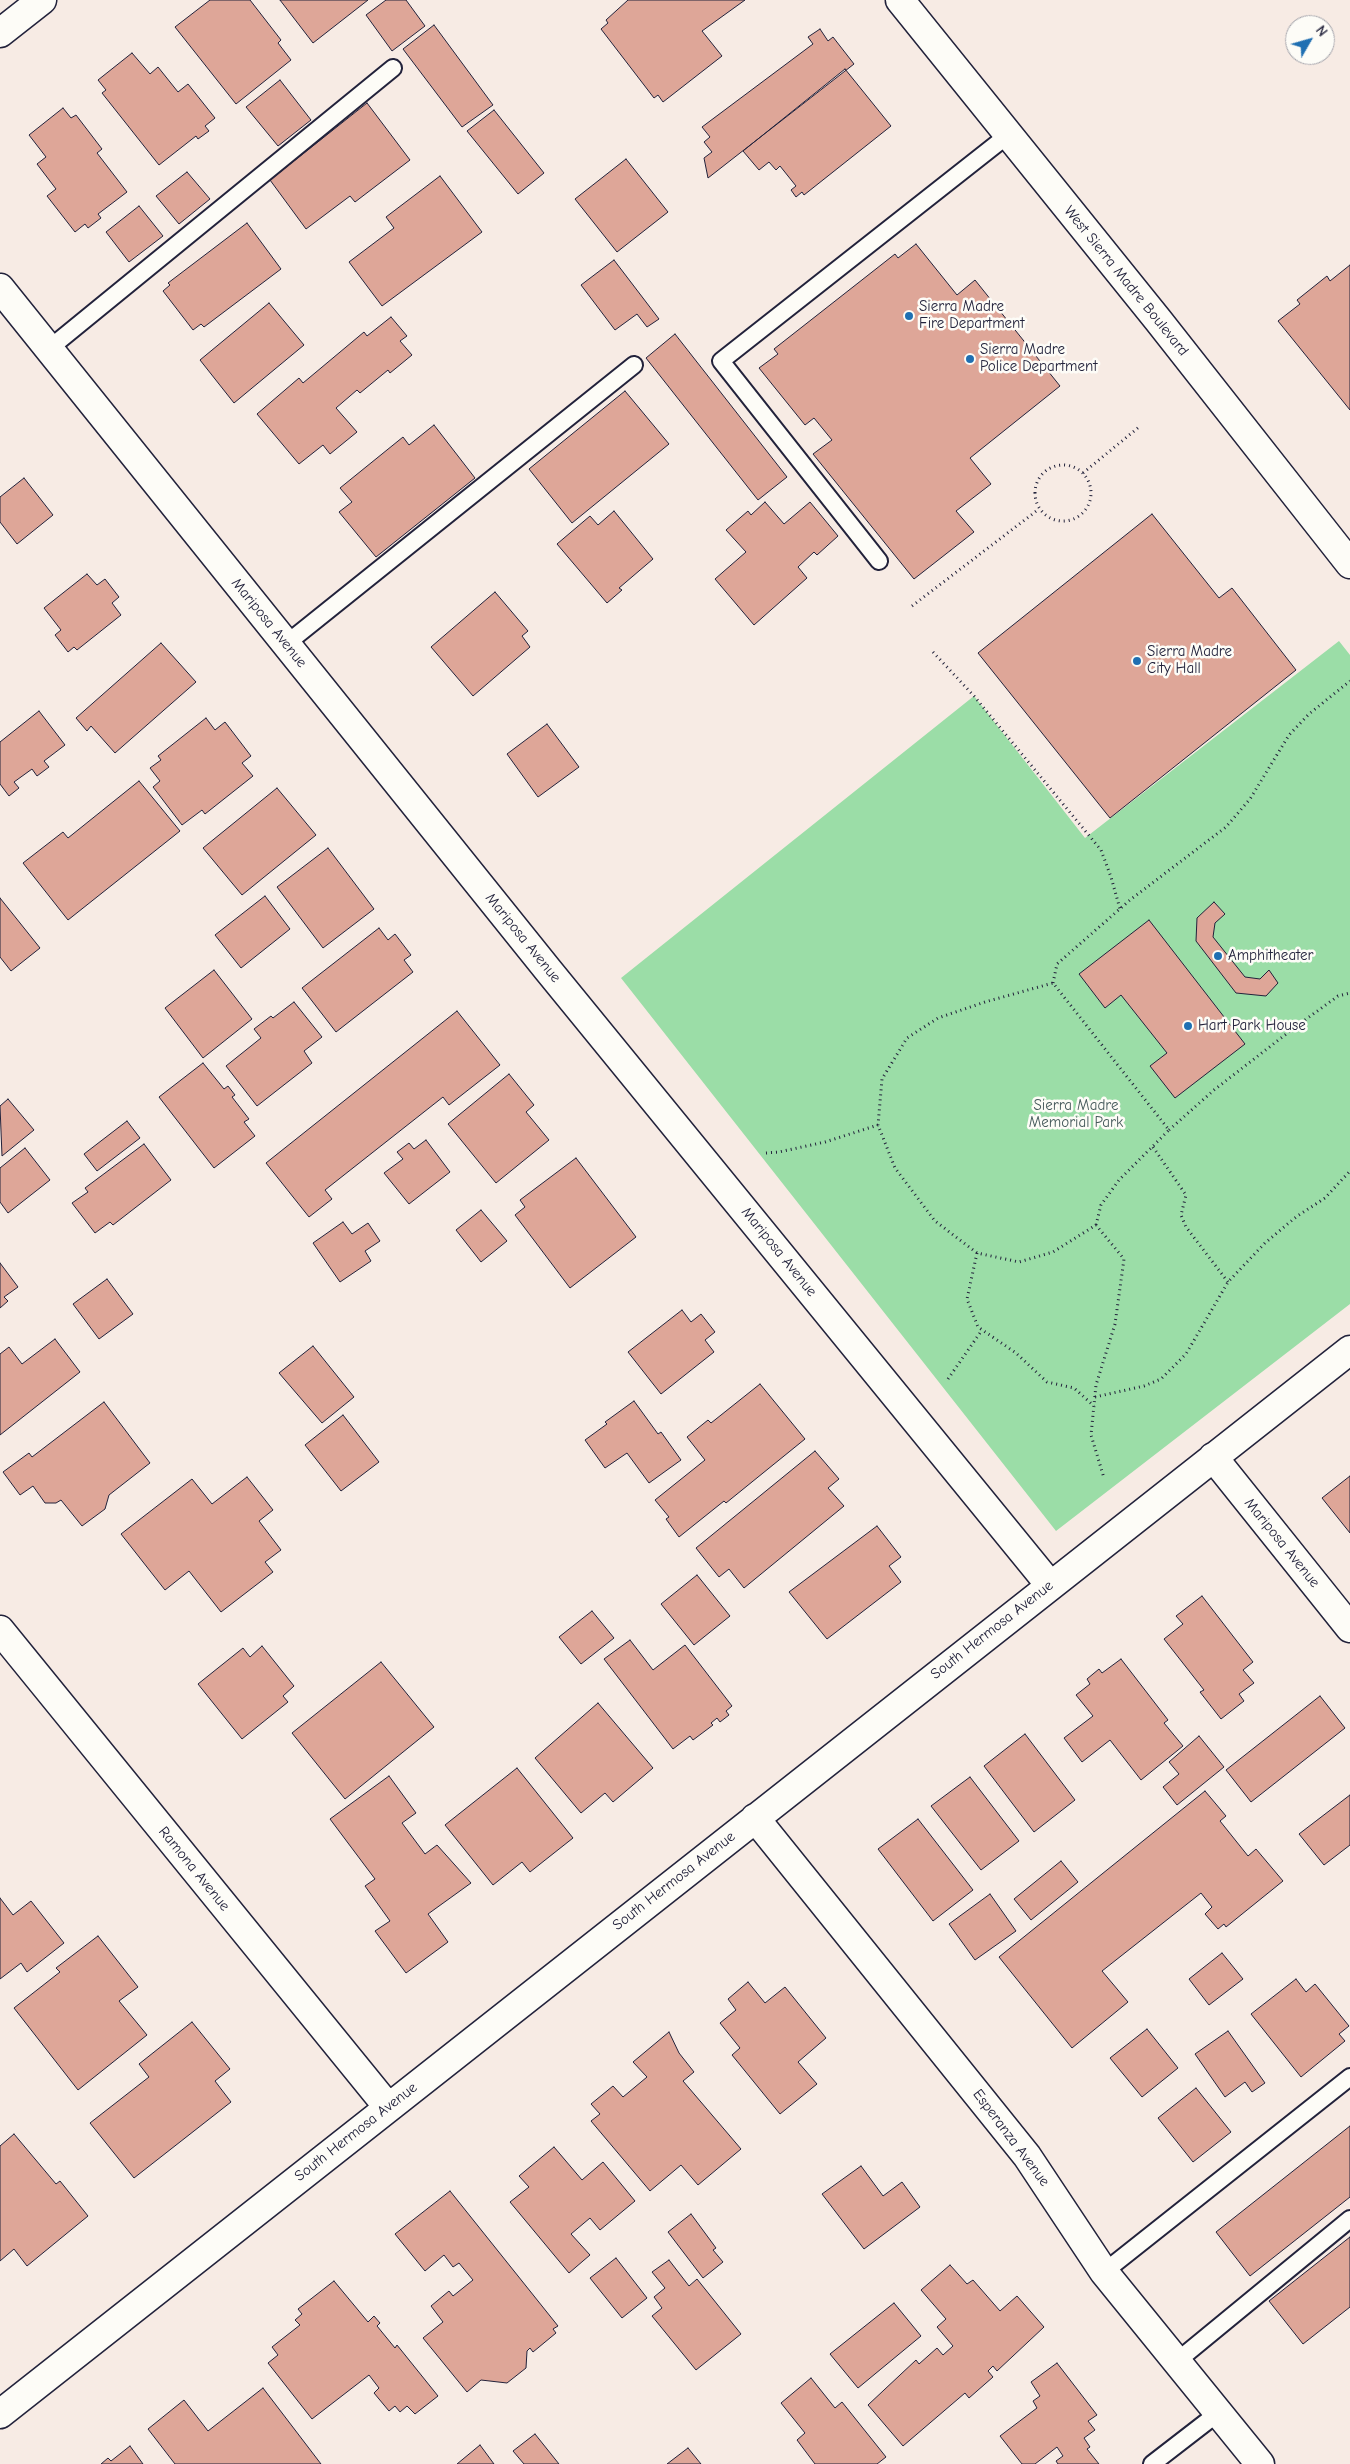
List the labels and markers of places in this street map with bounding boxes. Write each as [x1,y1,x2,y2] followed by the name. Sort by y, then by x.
[919,298,1025,333] place label: Sierra Madre Fire Department
[903,310,915,322] marker: Sierra Madre Fire Department
[980,341,1098,376] place label: Sierra Madre Police Department
[964,353,976,365] marker: Sierra Madre Police Department
[1147,643,1232,678] place label: Sierra Madre City Hall
[1131,655,1143,667] marker: Sierra Madre City Hall
[1228,947,1313,965] place label: Amphitheater
[1212,950,1224,962] marker: Amphitheater
[1198,1017,1306,1035] place label: Hart Park House
[1182,1020,1194,1032] marker: Hart Park House

